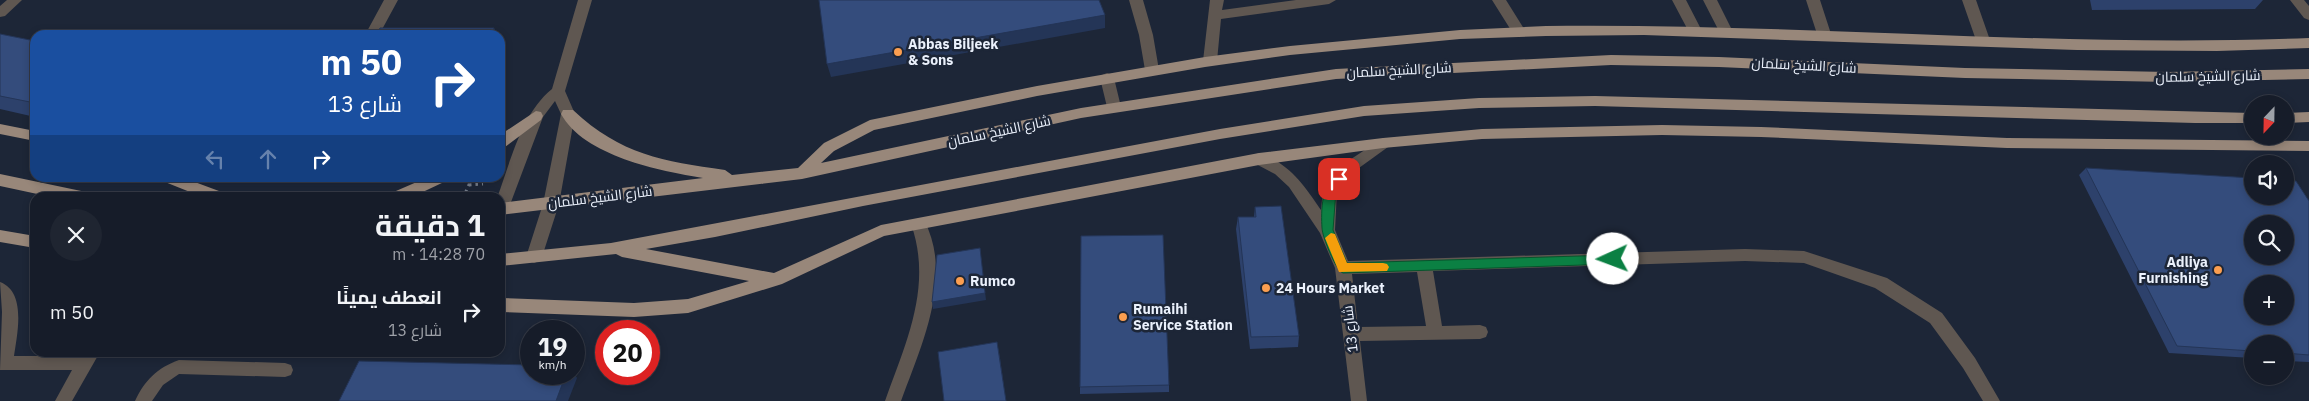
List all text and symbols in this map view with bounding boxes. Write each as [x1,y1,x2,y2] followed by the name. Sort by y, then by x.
[908,35,999,69] place label: Abbas Biljeek & Sons
[320,39,402,85] text: 50 m
[892,46,904,58] marker: Abbas Biljeek & Sons
[420,50,485,115] icon: right
[1751,53,1857,77] street label: شارع الشيخ سلمان
[1346,58,1452,82] street label: شارع الشيخ سلمان
[2155,66,2261,86] street label: شارع الشيخ سلمان
[328,89,402,118] text: شارع 13
[2244,95,2294,145] north arrow
[2244,95,2294,385] map controls
[946,111,1052,151] street label: شارع الشيخ سلمان
[201,145,229,173] icon: left
[254,145,282,173] icon: ahead
[307,145,335,173] icon: right
[2244,155,2294,205] button: sound
[1318,158,1360,200] pin
[1325,165,1353,193] icon: arrive
[547,182,653,212] street label: شارع الشيخ سلمان
[375,205,485,244] text: 1 دقيقة
[50,209,102,261] button: close
[2244,215,2294,265] button: search
[1586,232,1638,284] position arrow
[392,244,485,264] text: 70 m · 14:28
[2138,253,2208,287] place label: Adliya Furnishing
[2212,264,2224,276] marker: Adliya Furnishing
[970,272,1015,290] place label: Rumco
[954,275,966,287] marker: Rumco
[2244,275,2294,325] button: +
[1276,279,1385,297] place label: 24 Hours Market
[1260,282,1272,294] marker: 24 Hours Market
[336,285,442,309] text: انعطف يمينًا
[457,298,485,326] icon: right
[50,300,94,324] text: 50 m
[1133,300,1233,334] place label: Rumaihi Service Station
[1338,304,1362,354] street label: شارع 13
[1117,311,1129,323] marker: Rumaihi Service Station
[388,320,442,340] text: شارع 13
[595,320,660,385] speed limit sign: 20
[537,330,568,363] text: 19
[2244,335,2294,385] button: −
[538,357,567,372] text: km/h

